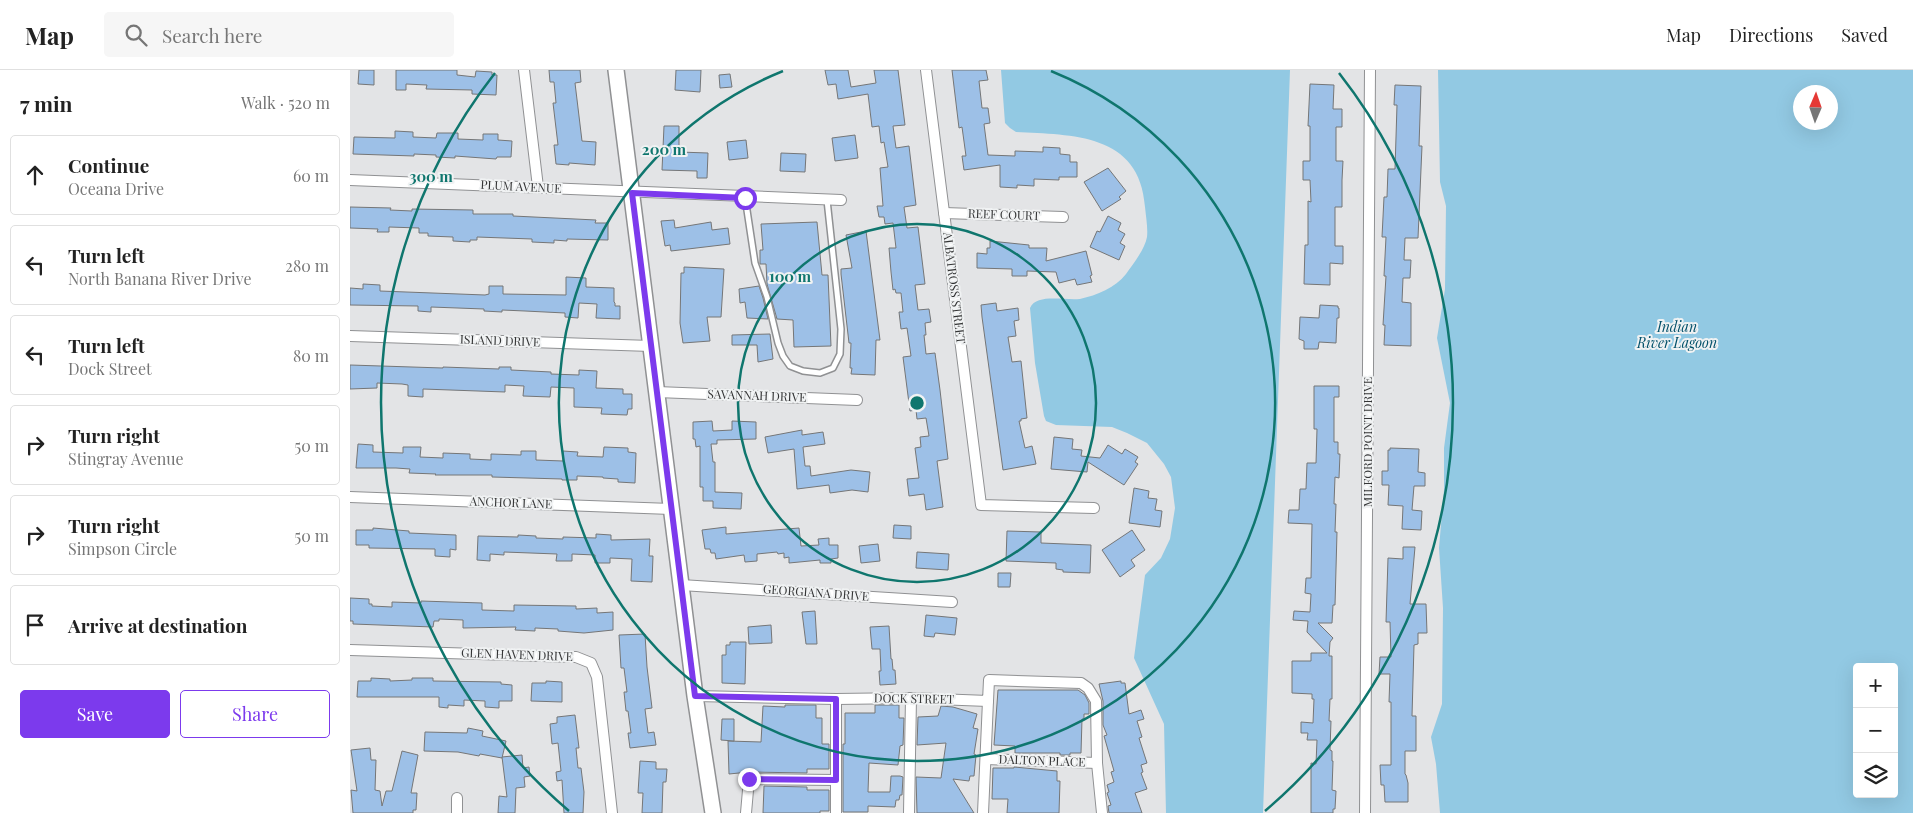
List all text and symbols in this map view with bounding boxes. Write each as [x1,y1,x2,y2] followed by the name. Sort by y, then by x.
[104,12,454,57] search box
[25,19,74,51] text: Map
[122,21,150,49] icon: search
[162,22,262,48] text: Search here
[1666,23,1701,47] text: Map
[1729,23,1813,47] text: Directions
[1841,23,1888,47] text: Saved
[1793,85,1838,130] north arrow
[20,89,73,117] text: 7 min
[241,92,330,113] text: Walk · 520 m
[642,139,687,159] text: 200 m
[68,152,149,178] text: Continue
[21,161,49,189] icon: ahead
[293,165,329,186] text: 60 m
[409,166,453,186] text: 300 m
[480,176,562,196] street label: PLUM AVENUE
[68,178,164,199] text: Oceana Drive
[734,187,757,210] route start
[968,205,1041,223] street label: REEF COURT
[940,230,970,345] street label: ALBATROSS STREET
[68,242,145,268] text: Turn left
[21,251,49,279] icon: left
[285,255,329,276] text: 280 m
[769,266,812,286] text: 100 m
[68,268,251,289] text: North Banana River Drive
[1636,317,1717,352] water label: Indian River Lagoon
[460,331,540,349] street label: ISLAND DRIVE
[68,332,145,358] text: Turn left
[21,341,49,369] icon: left
[293,345,329,366] text: 80 m
[68,358,152,379] text: Dock Street
[1359,377,1375,507] street label: MILFORD POINT DRIVE
[707,385,807,405] street label: SAVANNAH DRIVE
[908,394,926,412] centre of rings
[68,422,160,448] text: Turn right
[21,431,49,459] icon: right
[295,435,329,456] text: 50 m
[68,448,184,469] text: Stingray Avenue
[469,493,553,511] street label: ANCHOR LANE
[68,512,160,538] text: Turn right
[21,521,49,549] icon: right
[295,525,329,546] text: 50 m
[68,538,177,559] text: Simpson Circle
[762,580,870,604] street label: GEORGIANA DRIVE
[21,611,49,639] icon: arrive
[68,612,248,638] text: Arrive at destination
[461,644,573,664] street label: GLEN HAVEN DRIVE
[1853,663,1898,798] map controls
[1853,663,1898,708] button: +
[874,689,955,707] street label: DOCK STREET
[20,690,170,738] button: Save
[180,690,330,738] button: Share
[1853,708,1898,753] button: −
[998,750,1086,770] street label: DALTON PLACE
[1853,753,1898,798] button: layers
[738,768,761,791] route end

